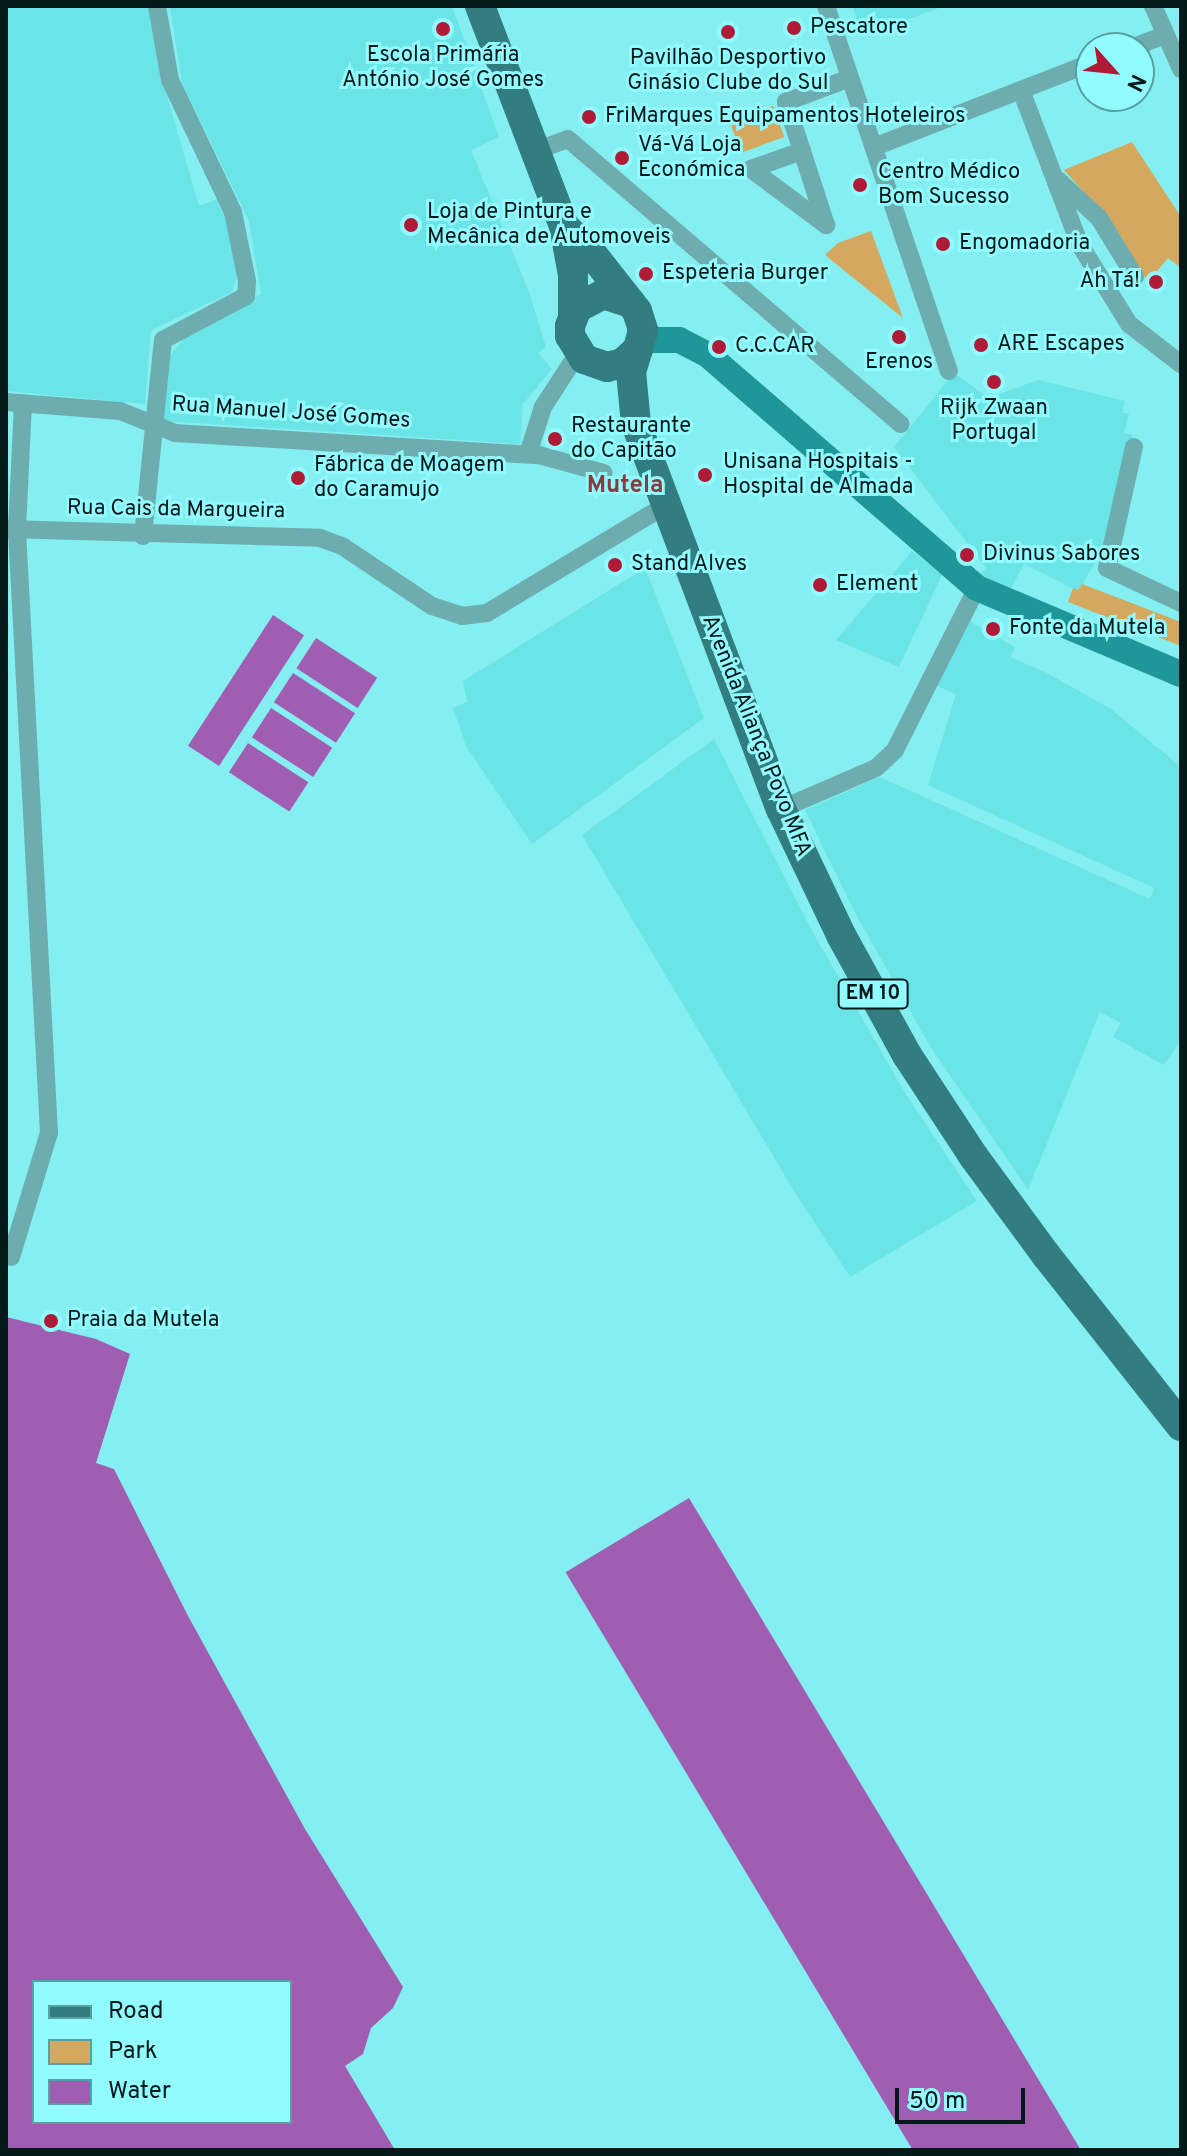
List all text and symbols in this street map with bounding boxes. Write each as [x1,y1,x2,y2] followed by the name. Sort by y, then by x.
[810,15,908,41] place label: Pescatore
[785,19,803,37] marker: Pescatore
[434,20,452,38] marker: Escola Primária António José Gomes
[719,23,737,41] marker: Pavilhão Desportivo Ginásio Clube do Sul
[1075,32,1155,112] north arrow
[342,42,544,94] place label: Escola Primária António José Gomes
[627,45,829,96] place label: Pavilhão Desportivo Ginásio Clube do Sul
[1119,69,1151,95] text: N
[605,104,965,130] place label: FriMarques Equipamentos Hoteleiros
[580,108,598,126] marker: FriMarques Equipamentos Hoteleiros
[638,132,745,184] place label: Vá-Vá Loja Económica
[613,149,631,167] marker: Vá-Vá Loja Económica
[878,159,1020,210] place label: Centro Médico Bom Sucesso
[849,174,871,196] marker: Centro Médico Bom Sucesso
[427,199,672,250] place label: Loja de Pintura e Mecânica de Automoveis
[402,216,420,234] marker: Loja de Pintura e Mecânica de Automoveis
[959,231,1090,257] place label: Engomadoria
[934,235,952,253] marker: Engomadoria
[662,261,828,287] place label: Espeteria Burger
[637,265,655,283] marker: Espeteria Burger
[1079,269,1140,295] place label: Ah Tá!
[1147,273,1165,291] marker: Ah Tá!
[890,328,908,346] marker: Erenos
[997,332,1125,358] place label: ARE Escapes
[735,334,815,360] place label: C.C.CAR
[972,336,990,354] marker: ARE Escapes
[710,338,728,356] marker: C.C.CAR
[865,350,933,376] place label: Erenos
[985,373,1003,391] marker: Rijk Zwaan Portugal
[171,391,411,435] street label: Rua Manuel José Gomes
[940,395,1048,446] place label: Rijk Zwaan Portugal
[571,413,691,464] place label: Restaurante do Capitão
[546,430,564,448] marker: Restaurante do Capitão
[723,449,914,500] place label: Unisana Hospitais - Hospital de Almada
[314,452,505,504] place label: Fábrica de Moagem do Caramujo
[694,464,716,486] marker: Unisana Hospitais - Hospital de Almada
[289,469,307,487] marker: Fábrica de Moagem do Caramujo
[587,473,663,501] district label: Mutela
[67,495,285,525] street label: Rua Cais da Margueira
[983,542,1140,568] place label: Divinus Sabores
[958,546,976,564] marker: Divinus Sabores
[631,552,748,578] place label: Stand Alves
[606,556,624,574] marker: Stand Alves
[836,572,918,598] place label: Element
[811,576,829,594] marker: Element
[695,611,817,861] street label: Avenida Aliança Povo MFA
[1009,616,1165,642] place label: Fonte da Mutela
[984,620,1002,638] marker: Fonte da Mutela
[837,978,909,1010] road number: EM 10
[67,1308,219,1334] place label: Praia da Mutela
[42,1312,60,1330] marker: Praia da Mutela
[32,1980,292,2124] legend
[108,1997,164,2027] text: Road
[108,2037,158,2067] text: Park
[899,2072,1029,2122] scale bar
[108,2077,171,2107] text: Water
[909,2087,965,2117] text: 50 m

